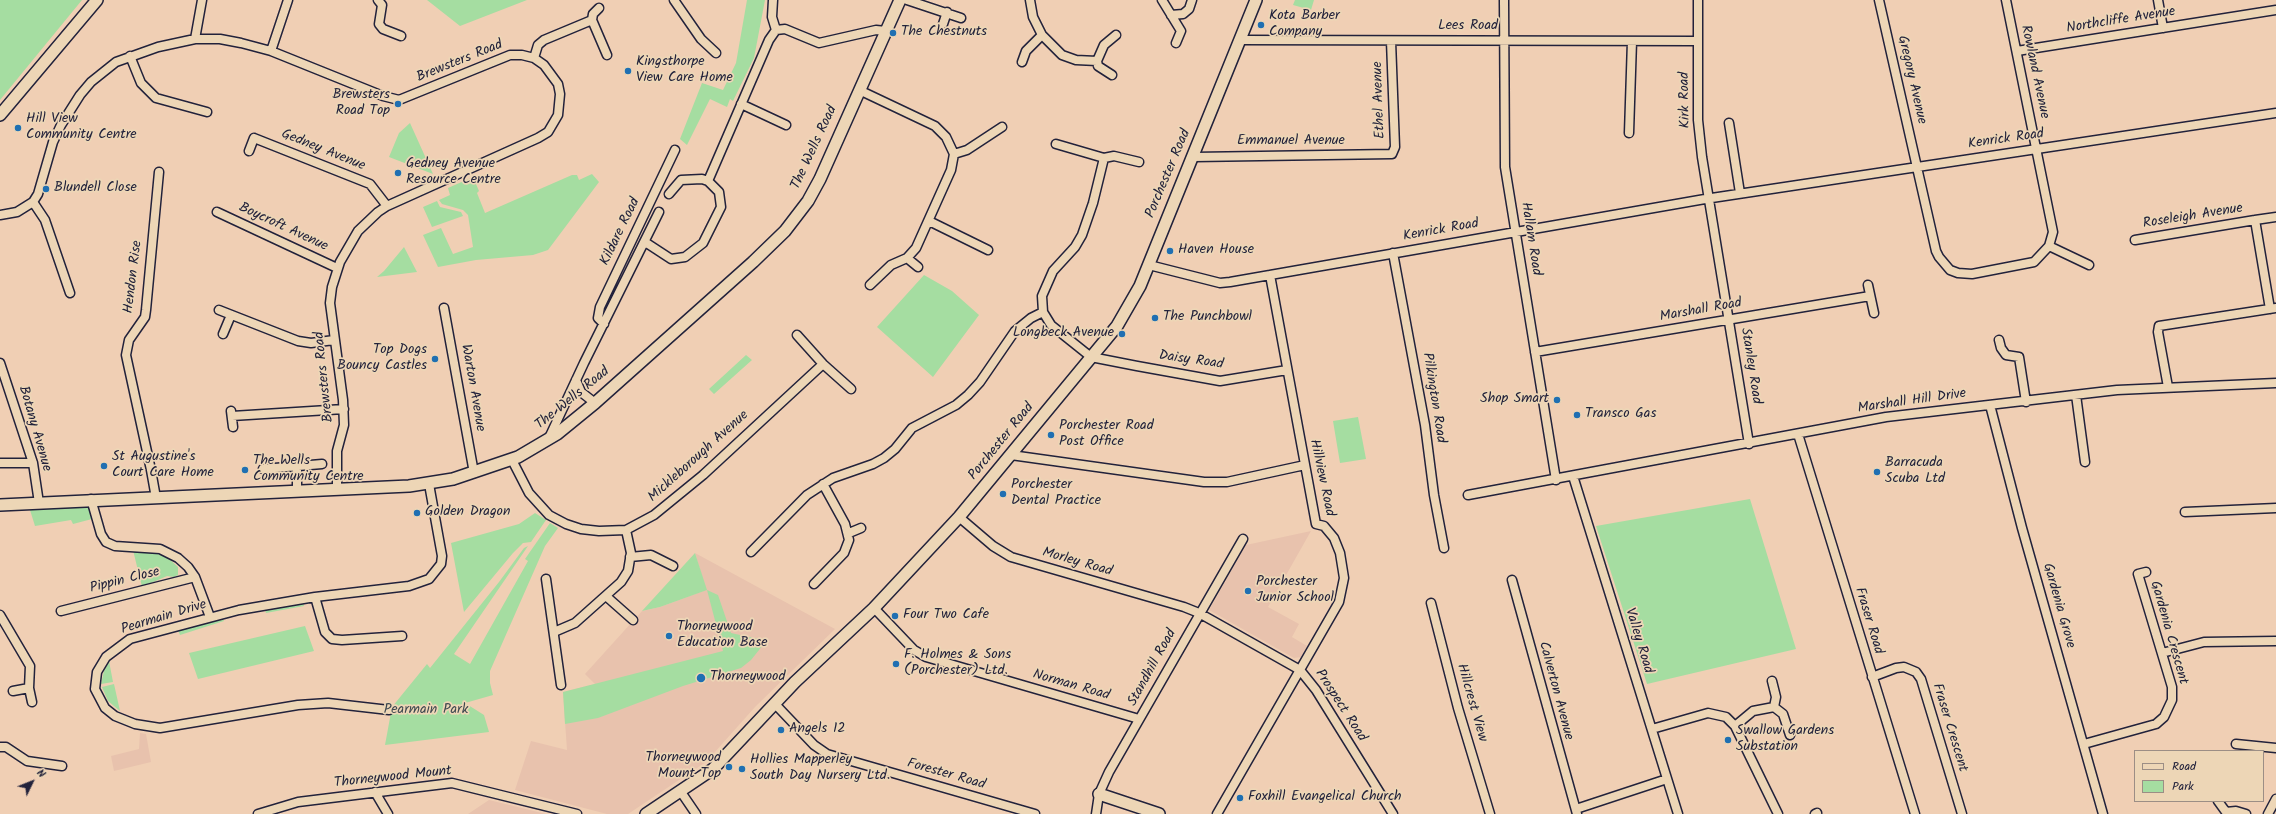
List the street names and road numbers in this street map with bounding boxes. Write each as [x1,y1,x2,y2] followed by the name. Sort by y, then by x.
[2065,4,2177,38] street label: Northcliffe Avenue
[1438,19,1498,35] street label: Lees Road
[2016,24,2052,120] street label: Rowland Avenue
[1893,34,1929,126] street label: Gregory Avenue
[415,37,505,87] street label: Brewsters Road
[1370,61,1390,139] street label: Ethel Avenue
[1677,72,1695,128] street label: Kirk Road
[788,103,842,193] street label: The Wells Road
[1967,126,2045,154] street label: Kenrick Road
[279,127,367,175] street label: Gedney Avenue
[1143,127,1195,221] street label: Porchester Road
[1237,134,1345,150] street label: Emmanuel Avenue
[597,195,645,269] street label: Kildare Road
[236,200,330,256] street label: Boycroft Avenue
[1516,201,1544,277] street label: Hallam Road
[2142,201,2244,233] street label: Roseleigh Avenue
[1402,216,1480,246] street label: Kenrick Road
[121,240,147,314] street label: Hendon Rise
[1659,296,1743,326] street label: Marshall Road
[1736,327,1764,405] street label: Stanley Road
[312,331,338,423] street label: Brewsters Road
[456,343,488,433] street label: Warton Avenue
[1158,348,1224,374] street label: Daisy Road
[1418,352,1448,444] street label: Pilkington Road
[532,364,614,434] street label: The Wells Road
[14,384,54,474] street label: Botany Avenue
[1857,386,1967,418] street label: Marshall Hill Drive
[966,400,1038,484] street label: Porchester Road
[645,408,753,506] street label: Mickleborough Avenue
[1305,438,1337,518] street label: Hillview Road
[1040,545,1114,581] street label: Morley Road
[2038,562,2078,650] street label: Gardenia Grove
[88,564,162,598] street label: Pippin Close
[2145,579,2191,687] street label: Gardenia Crescent
[1850,586,1886,656] street label: Fraser Road
[119,597,209,639] street label: Pearmain Drive
[1620,606,1656,676] street label: Valley Road
[1125,627,1181,709] street label: Standhill Road
[1534,640,1576,742] street label: Calverton Avenue
[1452,662,1490,744] street label: Hillcrest View
[1031,667,1111,705] street label: Norman Road
[1310,667,1370,745] street label: Prospect Road
[1928,682,1970,774] street label: Fraser Crescent
[905,756,987,794] street label: Forester Road
[333,763,453,793] street label: Thorneywood Mount

